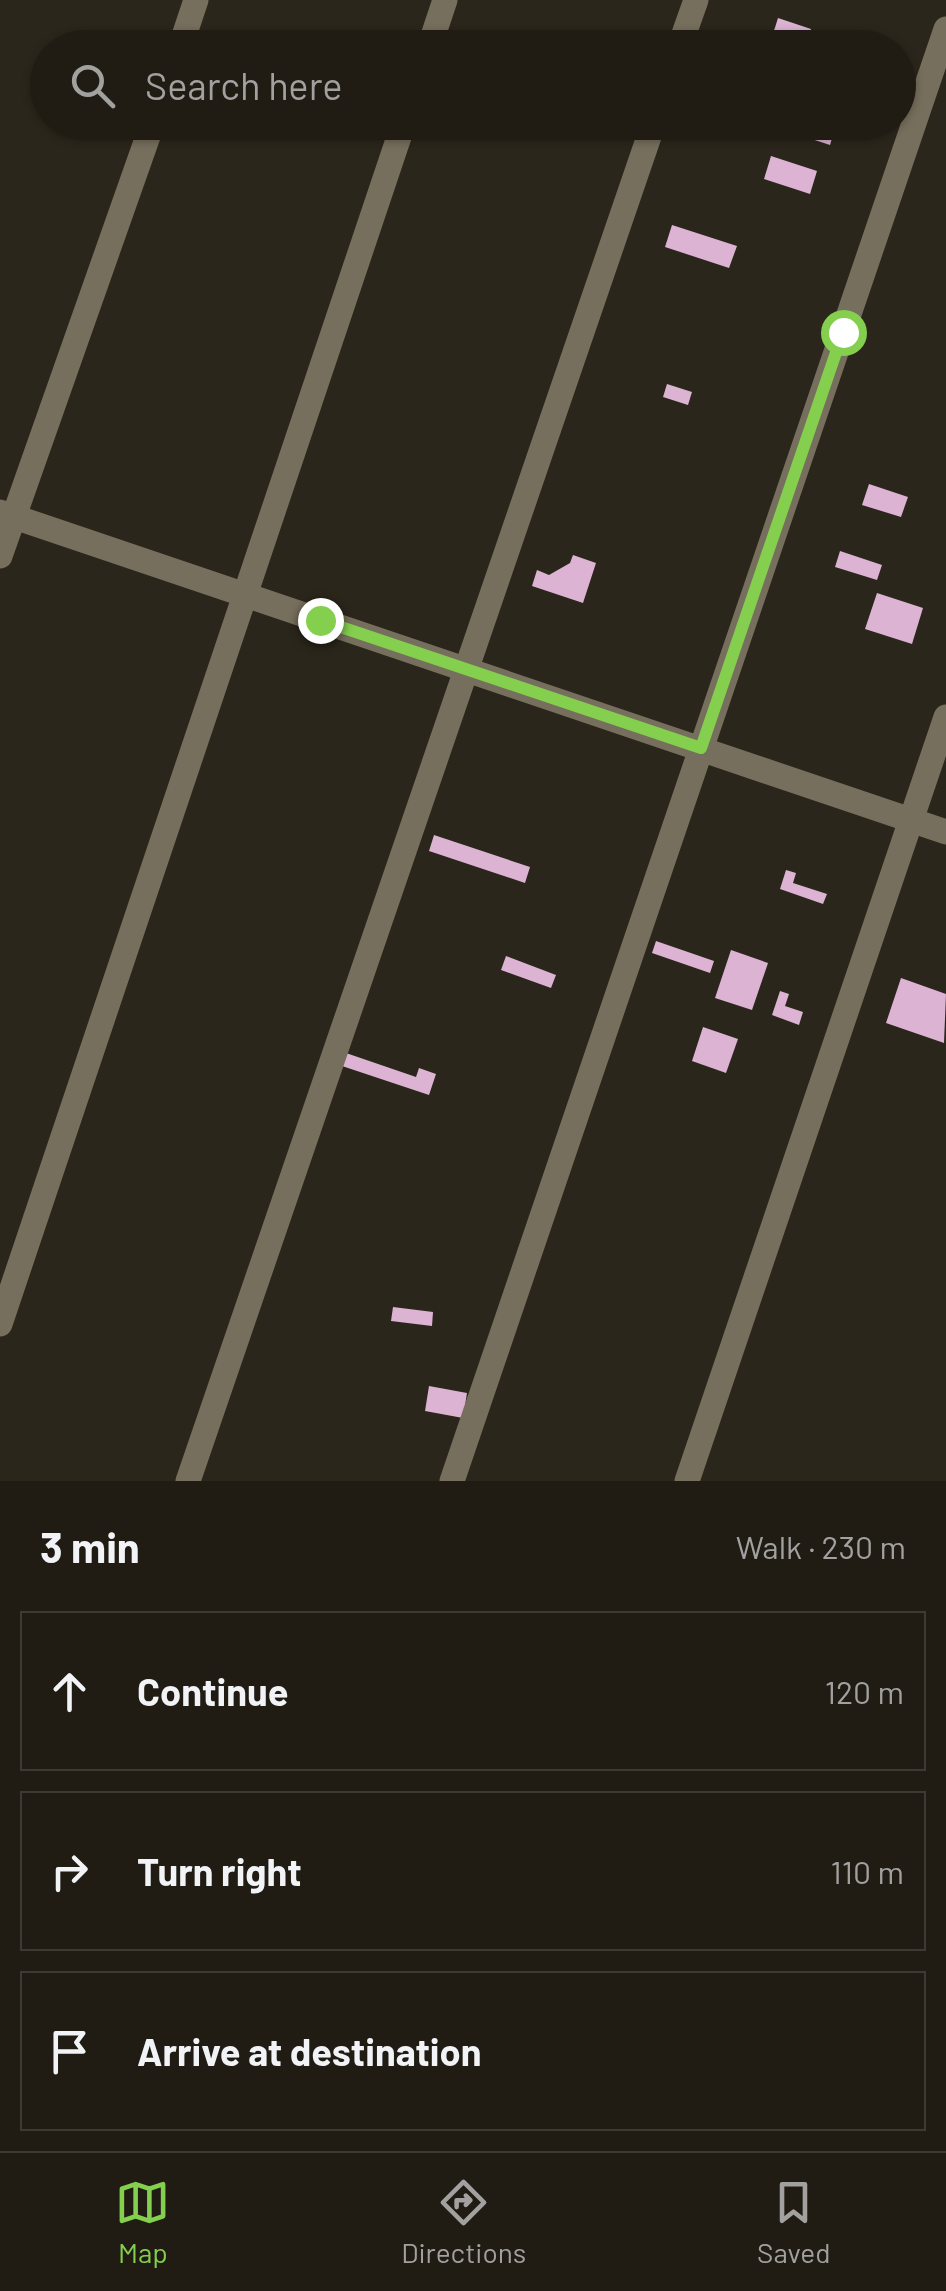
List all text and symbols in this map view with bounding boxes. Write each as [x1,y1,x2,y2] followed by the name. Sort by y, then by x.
[30,30,916,140] search box
[65,58,120,113] icon: search
[145,62,343,108] text: Search here
[821,310,867,356] route start
[298,598,344,644] route end
[40,1521,140,1571] text: 3 min
[736,1527,906,1565] text: Walk · 230 m
[42,1664,97,1719] icon: ahead
[137,1668,288,1714] text: Continue
[825,1672,904,1710] text: 120 m
[42,1844,97,1899] icon: right
[137,1848,302,1894] text: Turn right
[831,1852,904,1890] text: 110 m
[42,2024,97,2079] icon: arrive
[137,2028,482,2074] text: Arrive at destination
[115,2175,170,2269] tab: Map
[401,2175,526,2269] tab: Directions
[757,2175,831,2269] tab: Saved

